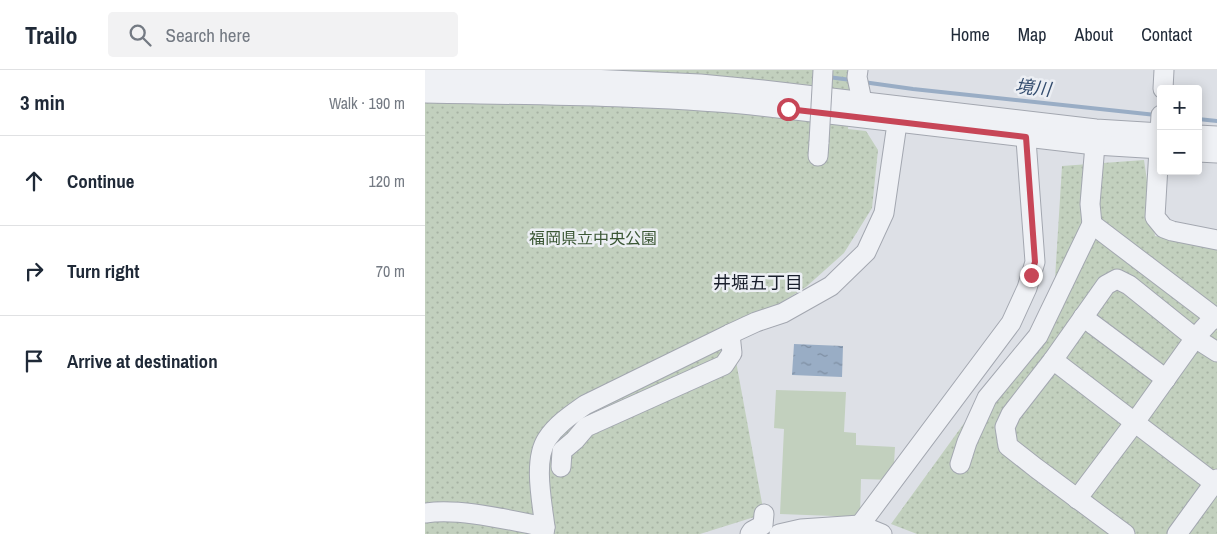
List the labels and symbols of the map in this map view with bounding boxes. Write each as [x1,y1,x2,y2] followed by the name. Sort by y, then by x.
[1014,73,1054,102] water label: 境川
[777,98,800,121] route start
[529,227,657,249] park label: 福岡県立中央公園
[1020,264,1043,287] route end
[713,270,803,295] district label: 井堀五丁目

